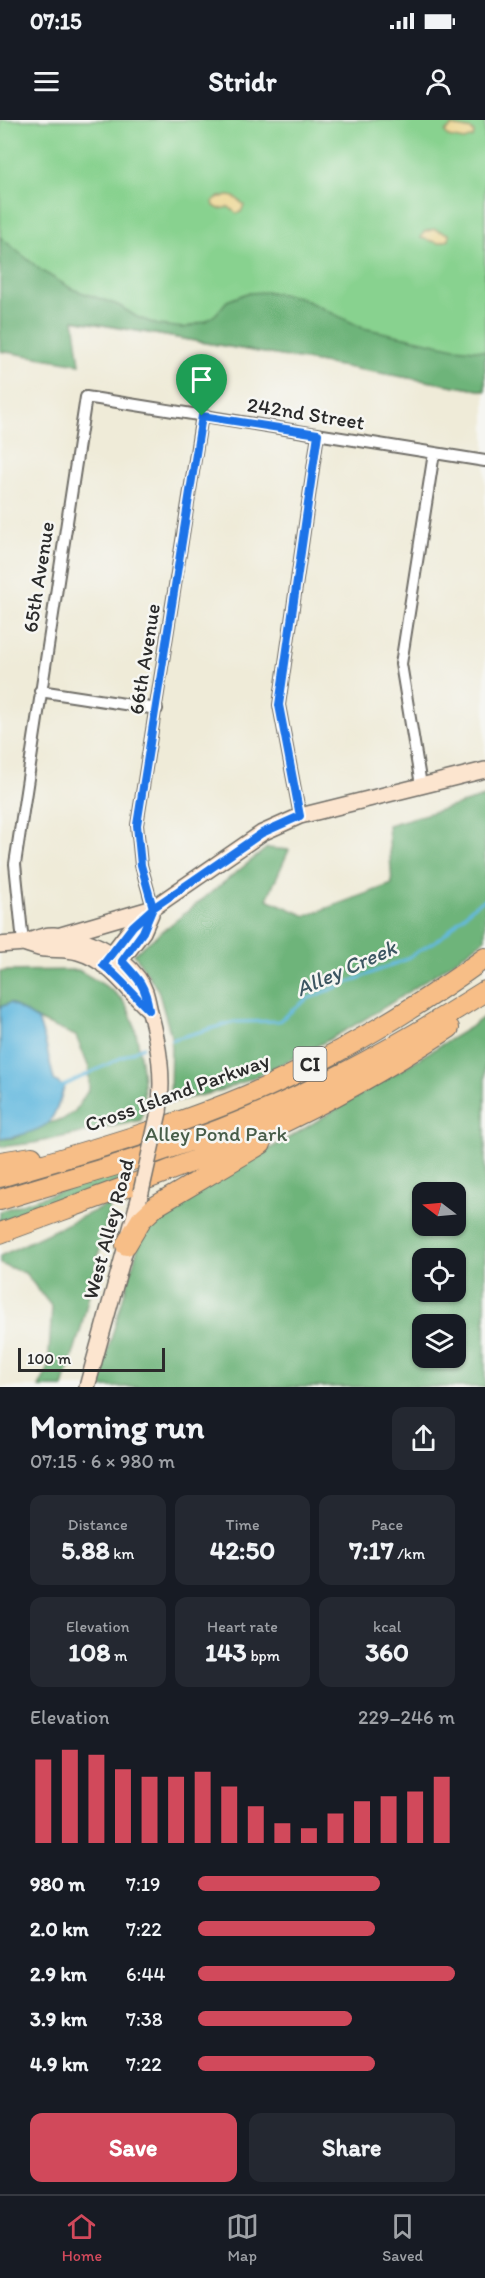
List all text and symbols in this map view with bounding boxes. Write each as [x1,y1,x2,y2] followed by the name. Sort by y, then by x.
[30,8,82,35] text: 07:15
[30,65,63,98] icon: menu
[209,65,276,98] text: Stridr
[422,65,455,98] icon: person
[176,354,227,416] pin
[185,363,218,396] icon: arrive
[246,391,367,435] street label: 242nd Street
[17,520,59,634] street label: 65th Avenue
[123,602,165,716] street label: 66th Avenue
[291,933,402,1002] water label: Alley Creek
[81,1047,273,1137] street label: Cross Island Parkway
[294,1047,326,1081] road number: CI
[145,1121,287,1146] park label: Alley Pond Park
[77,1155,139,1302] street label: West Alley Road
[412,1182,466,1236] north arrow
[412,1182,466,1368] map controls
[412,1248,466,1302] button: locate
[412,1314,466,1368] button: layers
[18,1345,165,1372] scale bar
[27,1349,71,1368] text: 100 m
[30,1407,205,1446] text: Morning run
[392,1407,455,1470] button: share
[30,1449,175,1473] text: 07:15 · 6 × 980 m
[68,1515,128,1534] text: Distance
[225,1515,260,1534] text: Time
[371,1515,403,1534] text: Pace
[61,1534,110,1566] text: 5.88
[210,1534,275,1566] text: 42:50
[349,1534,394,1566] text: 7:17
[110,1544,134,1563] text: km
[394,1544,425,1563] text: /km
[66,1617,130,1636] text: Elevation
[207,1617,278,1636] text: Heart rate
[373,1617,401,1636] text: kcal
[68,1636,110,1668] text: 108
[205,1636,247,1668] text: 143
[365,1636,409,1668] text: 360
[110,1646,128,1665] text: m
[247,1646,280,1665] text: bpm
[30,1705,109,1729] text: Elevation
[358,1705,455,1729] text: 229–246 m
[30,1872,85,1896] text: 980 m
[126,1872,161,1896] text: 7:19
[30,1917,89,1941] text: 2.0 km
[126,1917,162,1941] text: 7:22
[30,1962,87,1986] text: 2.9 km
[126,1962,166,1986] text: 6:44
[30,2007,87,2031] text: 3.9 km
[126,2007,163,2031] text: 7:38
[30,2052,88,2076] text: 4.9 km
[126,2052,162,2076] text: 7:22
[30,2113,237,2182] button: Save
[249,2113,455,2182] button: Share
[62,2210,102,2265] tab: Home
[226,2210,259,2265] tab: Map
[382,2210,423,2265] tab: Saved

